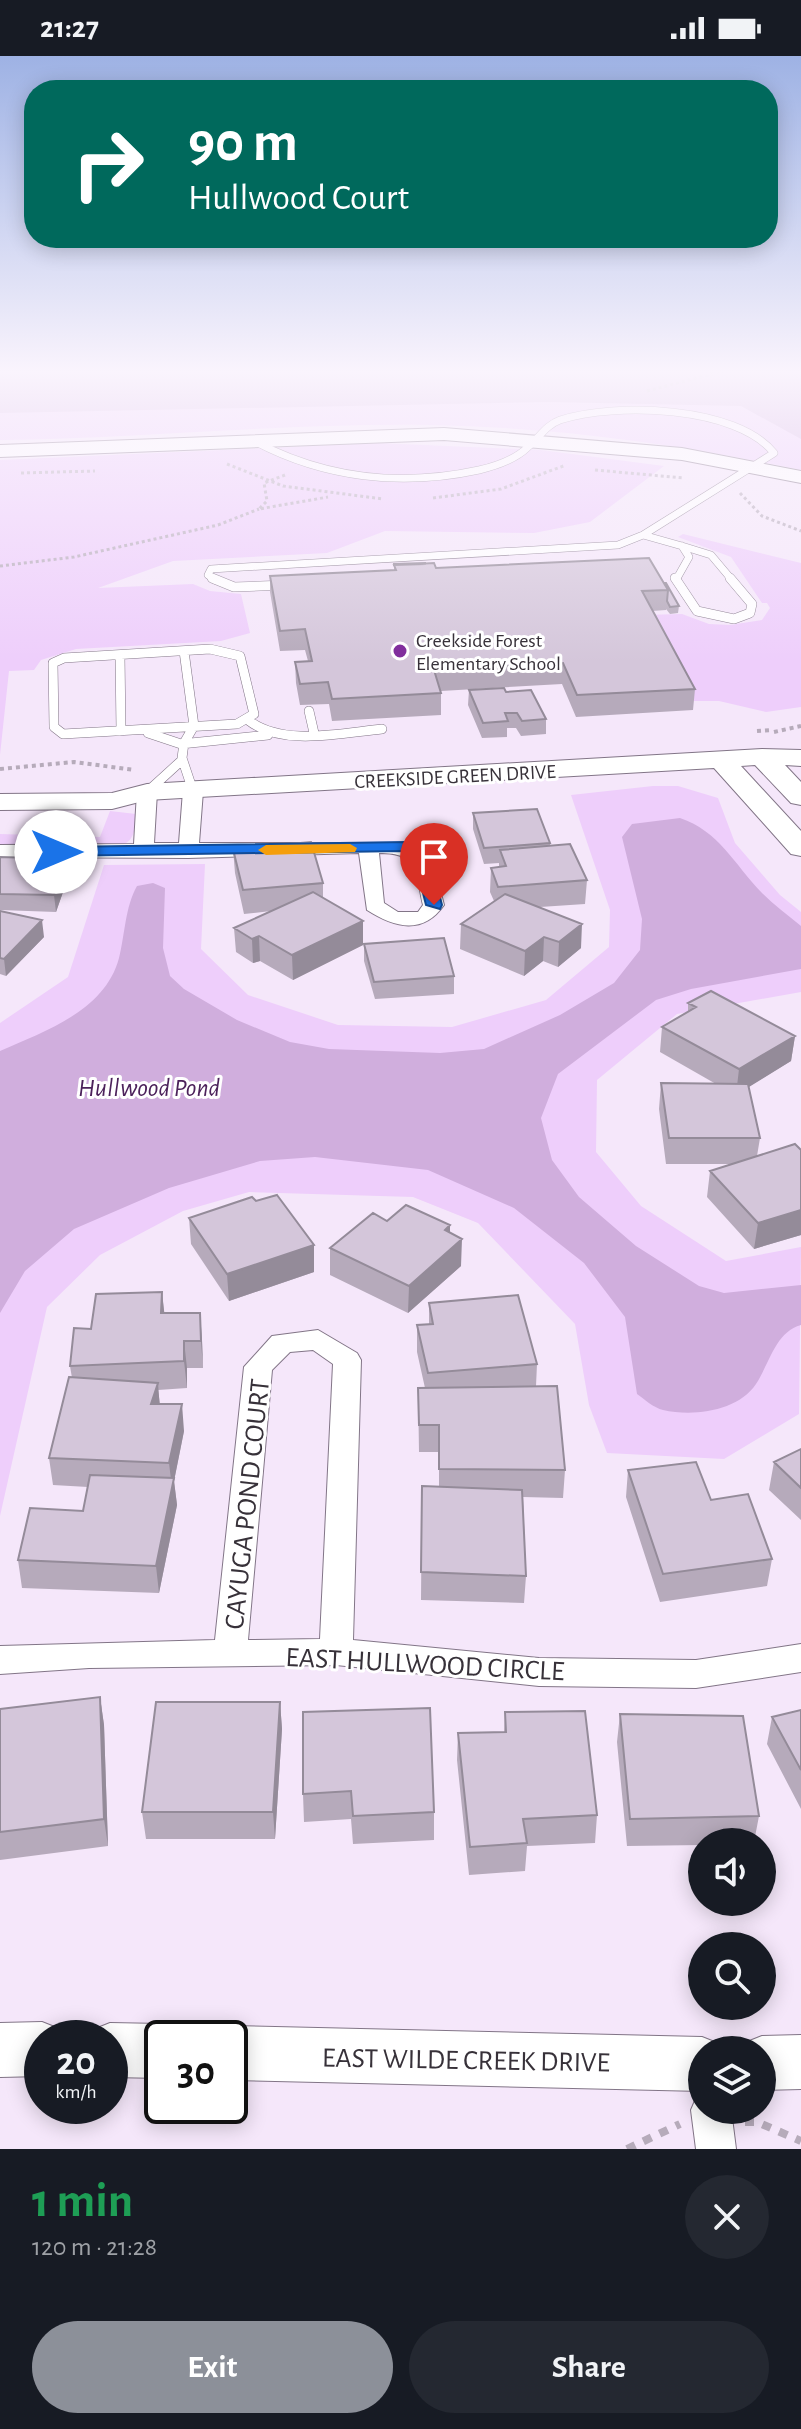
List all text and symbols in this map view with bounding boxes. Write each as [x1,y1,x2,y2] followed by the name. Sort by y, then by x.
[40,13,99,43] text: 21:27
[56,112,160,216] icon: right
[188,115,298,171] text: 90 m
[188,180,409,216] text: Hullwood Court
[416,631,561,674] place label: Creekside Forest Elementary School
[391,642,409,660] marker: Creekside Forest Elementary School
[354,762,557,792] street label: CREEKSIDE GREEN DRIVE
[14,810,98,894] position arrow
[400,823,468,905] pin
[412,835,456,879] icon: arrive
[78,1075,221,1101] water label: Hullwood Pond
[221,1377,275,1631] street label: CAYUGA POND COURT
[285,1644,565,1686] street label: EAST HULLWOOD CIRCLE
[688,1828,776,2124] map controls
[688,1828,776,1916] button: sound
[688,1932,776,2020] button: search
[144,2020,248,2124] speed limit sign: 30
[688,2036,776,2124] button: layers
[56,2042,96,2082] text: 20
[322,2044,610,2078] street label: EAST WILDE CREEK DRIVE
[55,2082,97,2102] text: km/h
[685,2175,769,2259] button: close
[32,2178,133,2226] text: 1 min
[32,2234,157,2260] text: 120 m · 21:28
[32,2321,393,2413] button: Exit
[409,2321,769,2413] button: Share

